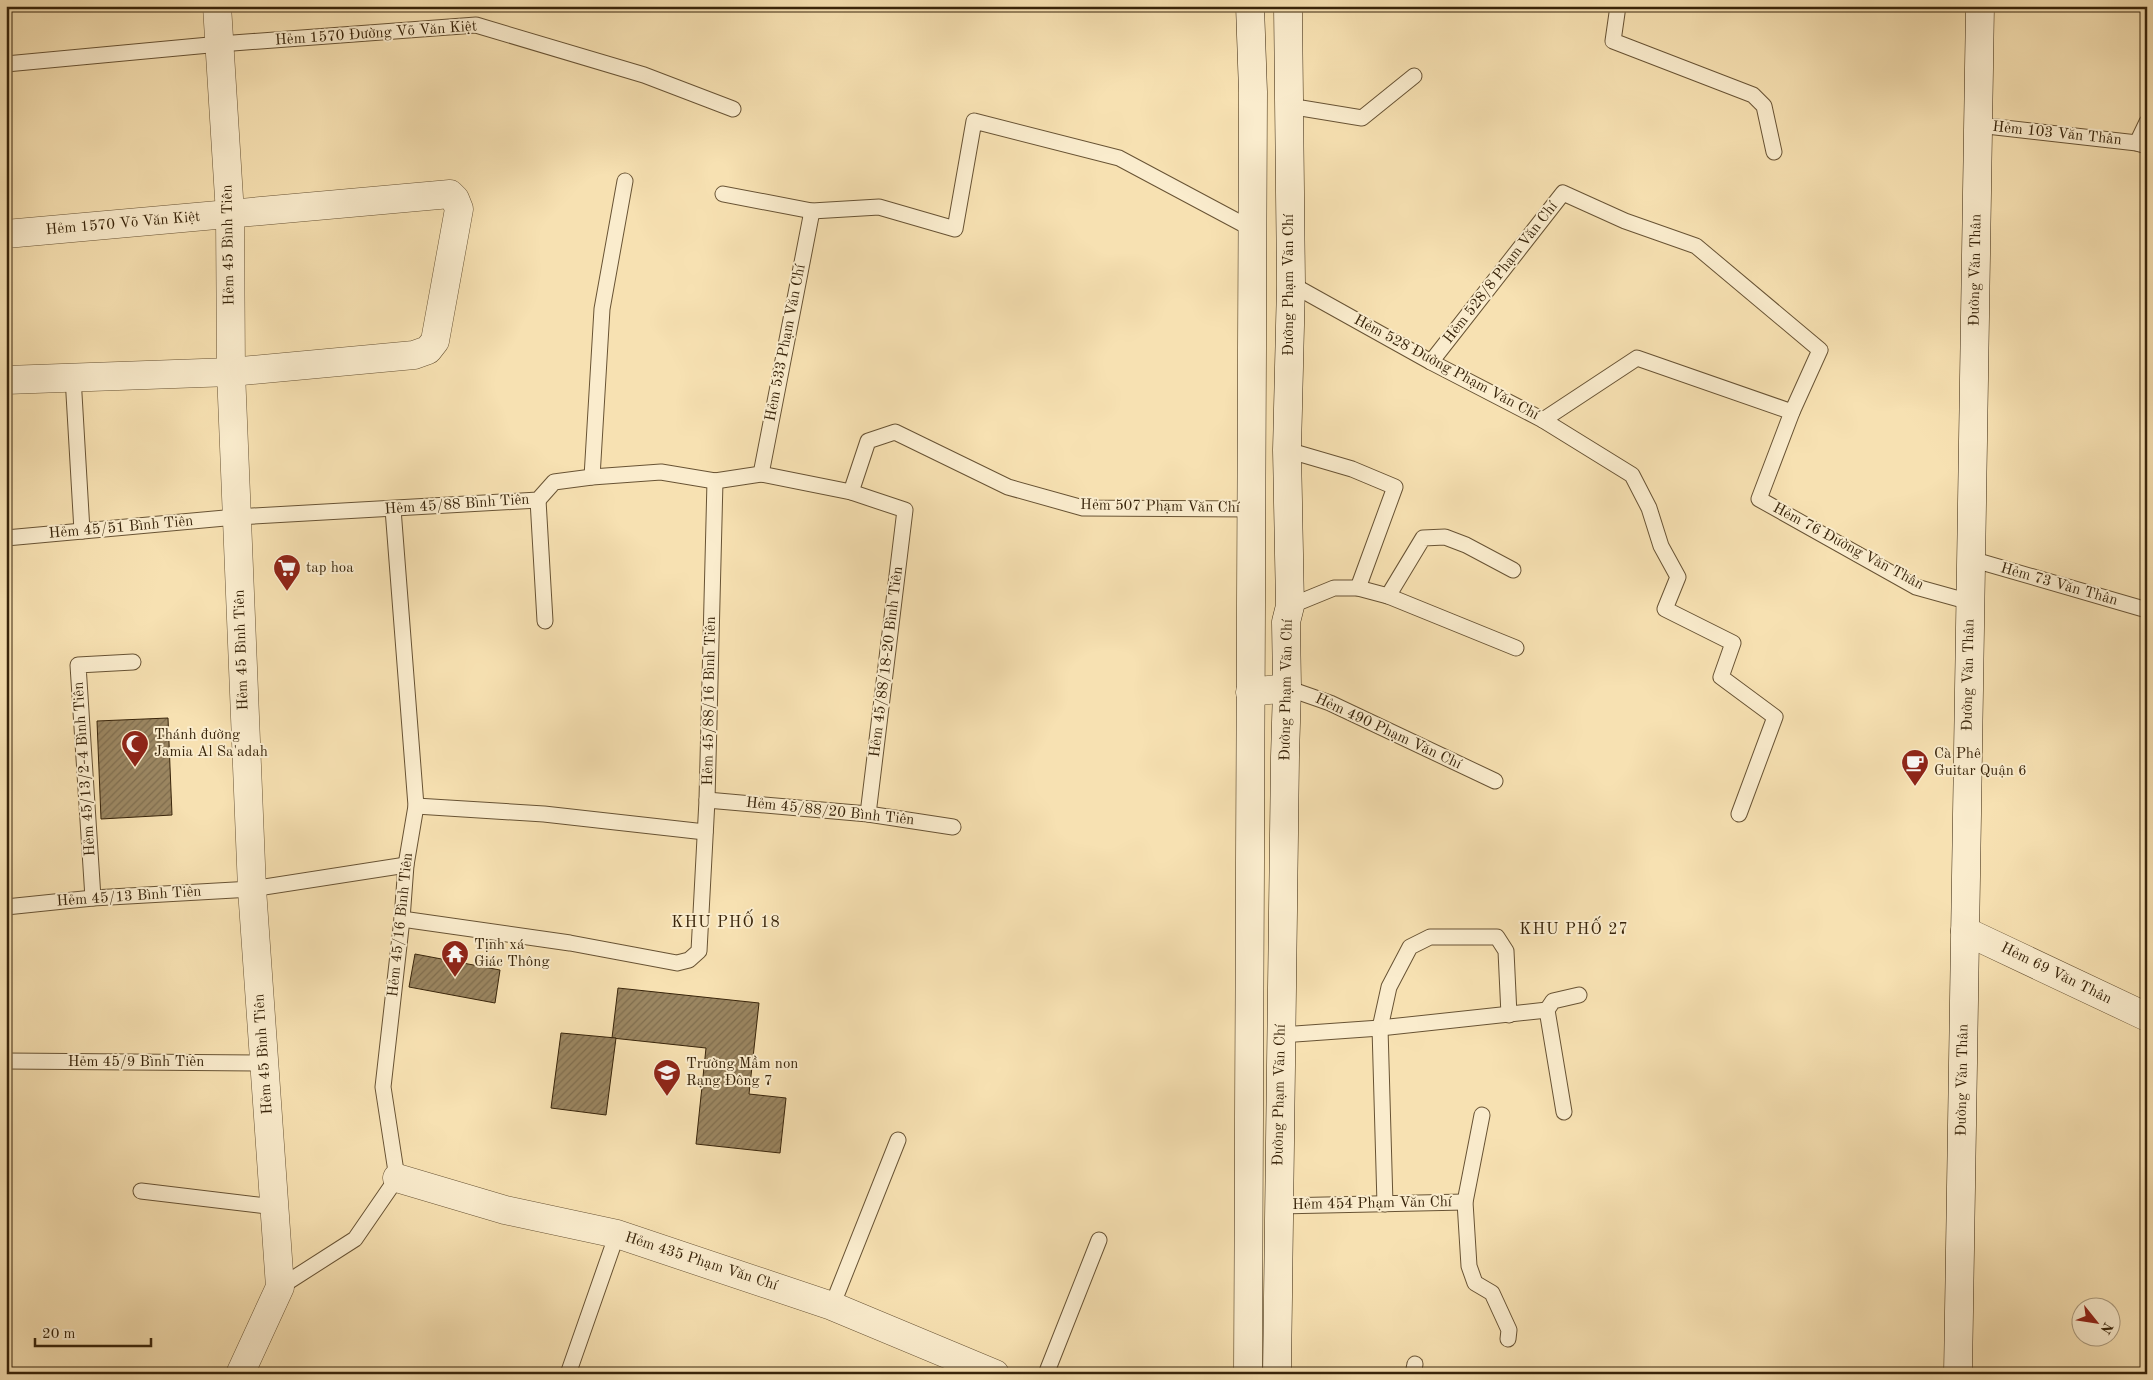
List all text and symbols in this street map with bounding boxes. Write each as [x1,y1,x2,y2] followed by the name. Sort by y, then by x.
[275,19,477,49] street label: Hẻm 1570 Đường Võ Văn Kiệt
[1992,120,2122,148] street label: Hẻm 103 Văn Thân
[220,184,238,306] street label: Hẻm 45 Bình Tiên
[1441,199,1561,347] street label: Hẻm 528/8 Phạm Văn Chí
[45,210,201,238] street label: Hẻm 1570 Võ Văn Kiệt
[1282,213,1297,356] street label: Đường Phạm Văn Chí
[1968,214,1984,326] street label: Đường Văn Thân
[763,262,809,423] street label: Hẻm 533 Phạm Văn Chí
[1351,313,1542,424] street label: Hẻm 528 Đường Phạm Văn Chí
[384,492,530,518] street label: Hẻm 45/88 Bình Tiên
[1080,498,1241,516] street label: Hẻm 507 Phạm Văn Chí
[1770,501,1926,593] street label: Hẻm 76 Đường Văn Thân
[48,514,194,542] street label: Hẻm 45/51 Bình Tiên
[272,553,302,592] supermarket icon: tap hoa
[306,561,354,576] place label: tap hoa
[1999,561,2119,609] street label: Hẻm 73 Văn Thân
[868,566,906,758] street label: Hẻm 45/88/18-20 Bình Tiên
[232,589,252,711] street label: Hẻm 45 Bình Tiên
[701,616,719,786] street label: Hẻm 45/88/16 Bình Tiên
[1278,618,1296,761] street label: Đường Phạm Văn Chí
[1961,619,1977,731] street label: Đường Văn Thân
[71,681,99,857] street label: Hẻm 45/13/2-4 Bình Tiên
[1312,691,1464,773] street label: Hẻm 490 Phạm Văn Chí
[154,728,268,760] place label: Thánh đường Jamia Al Sa'adah
[120,729,150,768] mosque icon: Thánh đường Jamia Al Sa'adah
[1934,747,2027,779] place label: Cà Phê Guitar Quận 6
[1900,748,1930,787] cafe icon: Cà Phê Guitar Quận 6
[745,796,915,828] street label: Hẻm 45/88/20 Bình Tiên
[386,852,416,998] street label: Hẻm 45/16 Bình Tiên
[56,884,202,910] street label: Hẻm 45/13 Bình Tiên
[671,909,781,931] district label: KHU PHỐ 18
[1519,916,1629,938] district label: KHU PHỐ 27
[474,938,550,970] place label: Tịnh xá Giác Thông
[440,939,470,978] temple icon: Tịnh xá Giác Thông
[1998,941,2114,1007] street label: Hẻm 69 Văn Thân
[252,993,276,1115] street label: Hẻm 45 Bình Tiên
[1271,1023,1289,1166] street label: Đường Phạm Văn Chí
[1955,1024,1971,1136] street label: Đường Văn Thân
[68,1055,204,1070] street label: Hẻm 45/9 Bình Tiên
[686,1055,798,1089] place label: Trường Mầm non Rạng Đông 7
[652,1058,682,1097] school or university icon: Trường Mầm non Rạng Đông 7
[1292,1195,1453,1213] street label: Hẻm 454 Phạm Văn Chí
[623,1230,780,1294] street label: Hẻm 435 Phạm Văn Chí
[2070,1298,2120,1348] north arrow
[35,1315,151,1347] scale bar
[2098,1320,2115,1336] text: N
[42,1327,76,1342] text: 20 m

